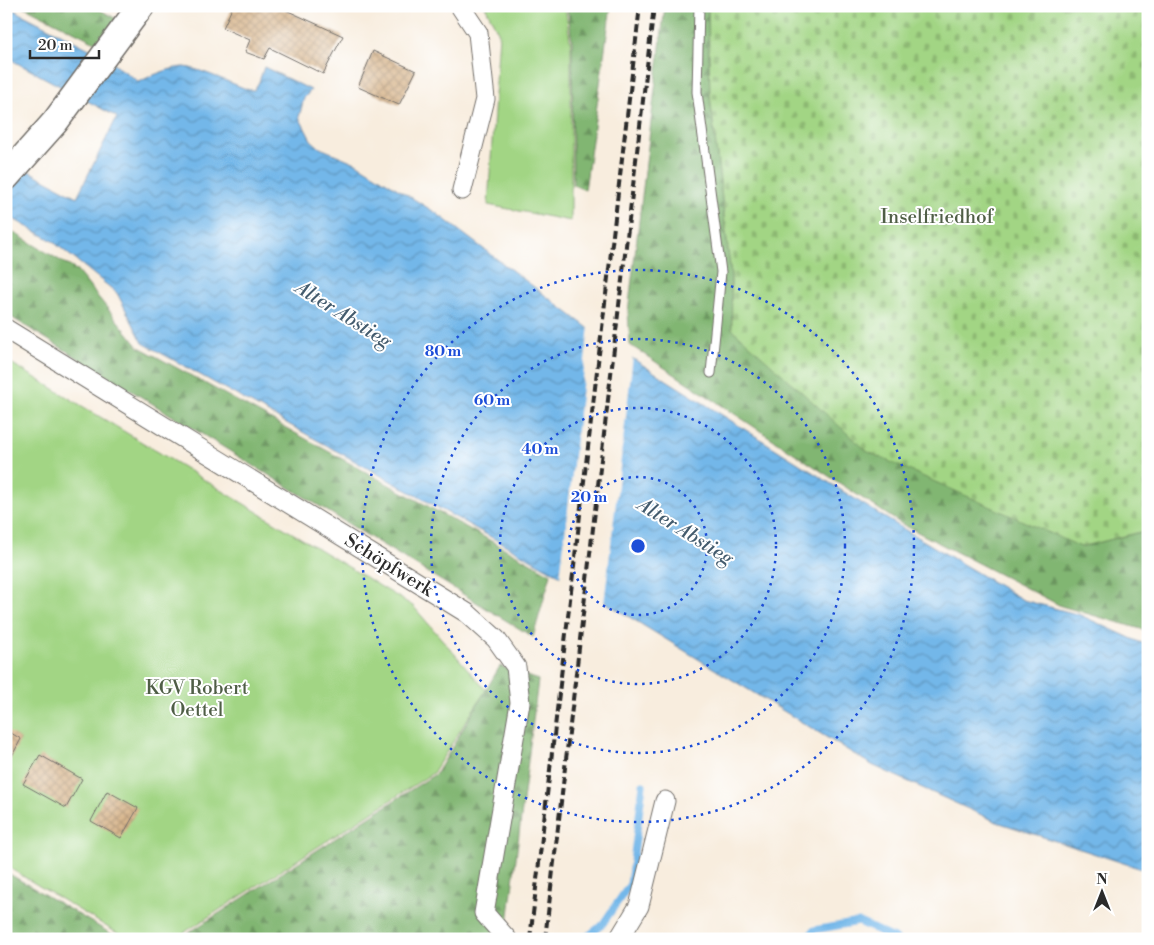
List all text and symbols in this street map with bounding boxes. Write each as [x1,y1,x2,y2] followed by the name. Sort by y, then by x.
[30,28,99,60] scale bar
[38,36,73,55] text: 20 m
[881,205,995,229] park label: Inselfriedhof
[289,275,397,355] water label: Alter Abstieg
[425,342,462,361] text: 80 m
[474,391,511,410] text: 60 m
[521,440,559,459] text: 40 m
[571,488,608,507] text: 20 m
[631,492,739,572] water label: Alter Abstieg
[340,528,439,602] street label: Schöpfwerk
[629,537,647,555] centre of rings
[145,676,249,722] park label: KGV Robert Oettel
[1076,868,1126,918] north arrow
[1096,871,1108,889] text: N

